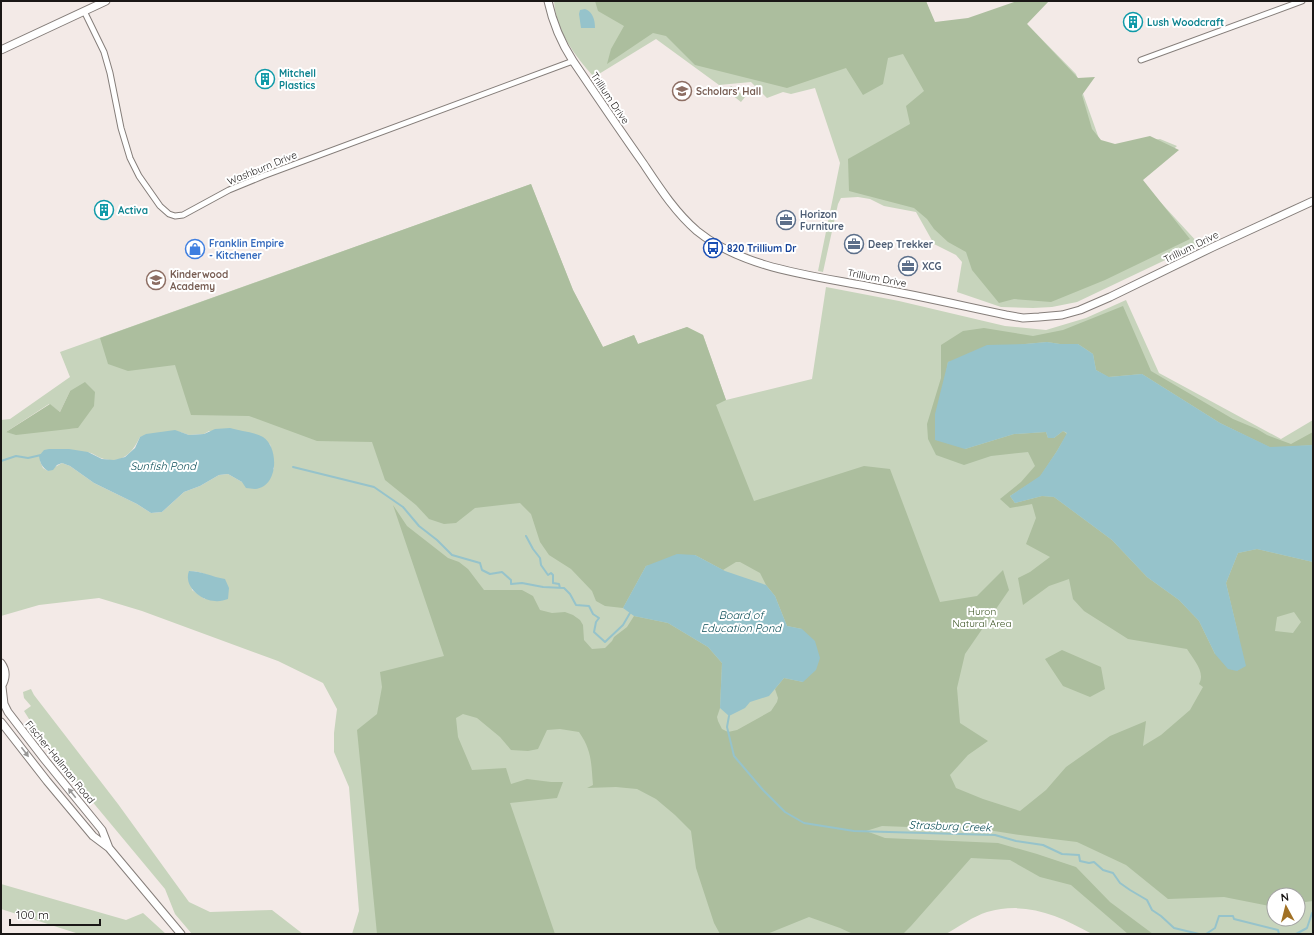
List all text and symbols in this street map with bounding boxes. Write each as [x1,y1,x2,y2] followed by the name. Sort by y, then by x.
[1122,11,1144,33] building icon: Lush Woodcraft
[1147,16,1224,29] place label: Lush Woodcraft
[279,67,316,92] place label: Mitchell Plastics
[254,68,276,90] building icon: Mitchell Plastics
[588,70,632,127] street label: Trillium Drive
[671,80,693,102] school or university icon: Scholars' Hall
[696,85,761,98] place label: Scholars' Hall
[225,148,299,188] street label: Washburn Drive
[93,199,115,221] building icon: Activa
[118,204,148,217] place label: Activa
[800,208,844,233] place label: Horizon Furniture
[775,209,797,231] office icon: Horizon Furniture
[1161,228,1221,266] street label: Trillium Drive
[843,233,865,255] office icon: Deep Trekker
[209,237,284,262] place label: Franklin Empire - Kitchener
[702,237,724,259] bus stop icon: 820 Trillium Dr
[184,238,206,260] shop icon: Franklin Empire - Kitchener
[868,238,934,251] place label: Deep Trekker
[727,242,797,255] place label: 820 Trillium Dr
[897,255,919,277] office icon: XCG
[922,260,942,273] place label: XCG
[846,266,908,290] street label: Trillium Drive
[170,268,228,293] place label: Kinderwood Academy
[145,269,167,291] school or university icon: Kinderwood Academy
[130,459,197,473] water label: Sunfish Pond
[952,605,1012,630] park label: Huron Natural Area
[701,608,782,635] water label: Board of Education Pond
[22,718,98,806] street label: Fischer-Hallman Road
[21,747,29,758] one-way arrow
[67,788,76,799] one-way arrow
[909,818,992,834] water label: Strasburg Creek
[1266,887,1306,927] north arrow
[1280,890,1290,905] text: N
[10,901,100,927] scale bar
[16,907,49,922] text: 100 m

